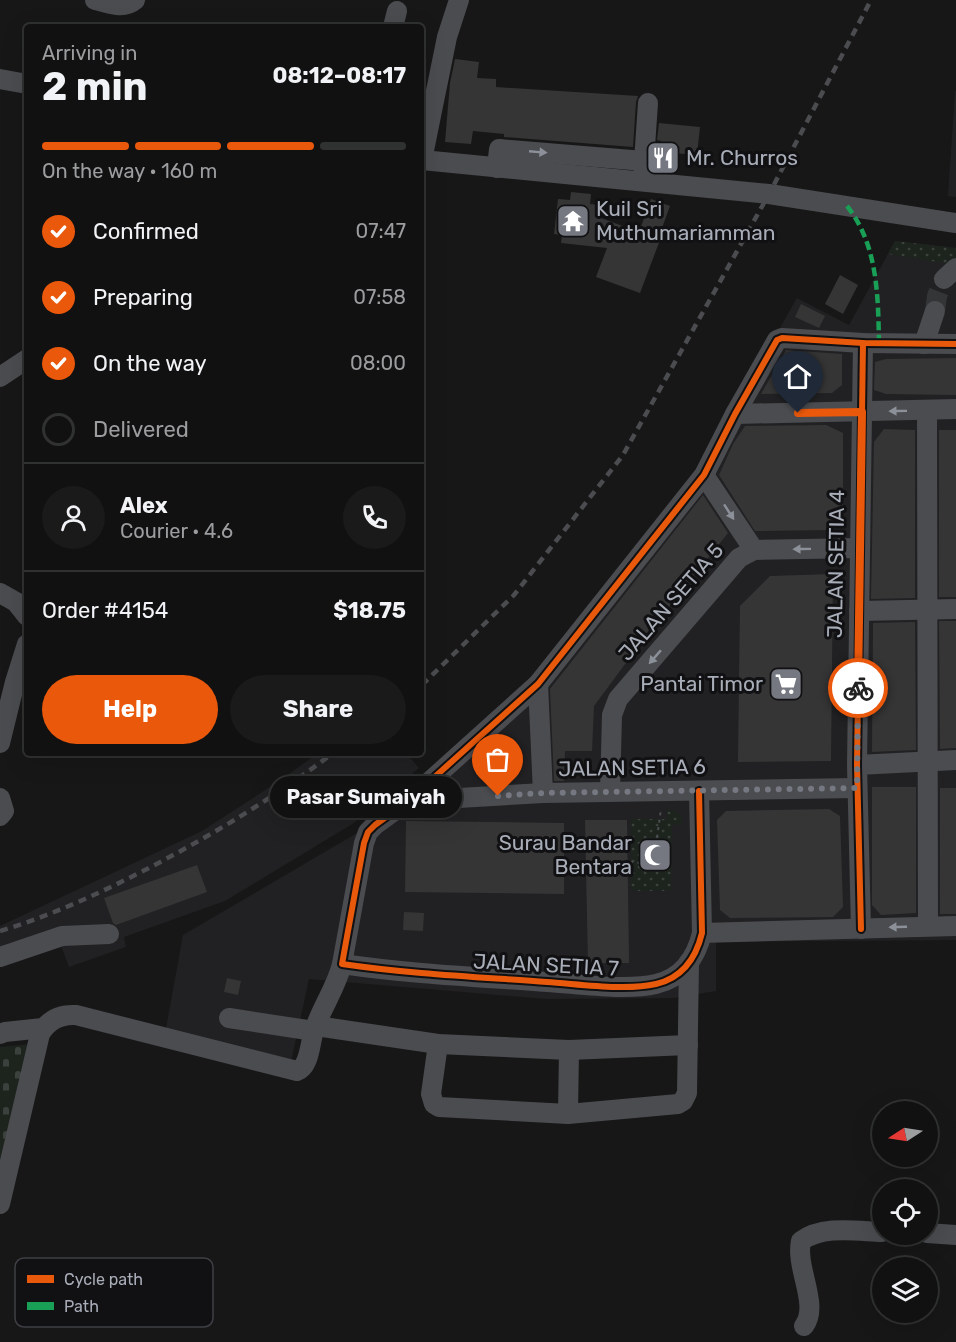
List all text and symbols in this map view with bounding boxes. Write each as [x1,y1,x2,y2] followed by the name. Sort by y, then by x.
[42,41,137,65] text: Arriving in
[272,62,406,89] text: 08:12–08:17
[42,64,148,110] text: 2 min
[645,140,681,176] restaurant icon: Mr. Churros
[686,145,798,170] place label: Mr. Churros
[528,148,547,157] one-way arrow
[42,159,217,183] text: On the way · 160 m
[596,196,776,245] place label: Kuil Sri Muthumariamman
[555,203,591,239] temple icon: Kuil Sri Muthumariamman
[42,215,75,248] icon: check
[93,218,199,245] text: Confirmed
[356,219,406,243] text: 07:47
[42,281,75,314] icon: check
[93,284,193,311] text: Preparing
[353,285,406,309] text: 07:58
[42,347,75,380] icon: check
[93,350,207,377] text: On the way
[350,351,406,375] text: 08:00
[772,351,823,413] pin
[781,360,814,393] icon: home
[888,406,907,416] one-way arrow
[93,416,189,443] text: Delivered
[42,486,105,549] button: person
[343,486,406,549] button: phone
[822,490,849,638] street label: JALAN SETIA 4
[120,492,168,519] text: Alex
[723,504,735,520] one-way arrow
[120,519,233,543] text: Courier · 4.6
[613,538,728,666] street label: JALAN SETIA 5
[792,544,811,554] one-way arrow
[42,597,168,624] text: Order #4154
[333,597,406,624] text: $18.75
[648,649,661,665] one-way arrow
[828,658,888,718] courier
[768,666,804,702] supermarket icon: Pantai Timor
[640,671,763,696] place label: Pantai Timor
[842,672,875,705] icon: bike
[42,675,218,744] button: Help
[230,675,406,744] button: Share
[472,734,523,796] pin
[481,743,514,776] icon: bag
[558,754,706,781] street label: JALAN SETIA 6
[270,775,462,817] callout: Pasar Sumaiyah
[286,785,446,809] text: Pasar Sumaiyah
[499,830,632,879] place label: Surau Bandar Bentara
[637,837,673,873] mosque icon: Surau Bandar Bentara
[888,923,907,932] one-way arrow
[473,948,620,981] street label: JALAN SETIA 7
[872,1101,938,1167] north arrow
[872,1101,938,1323] map controls
[872,1179,938,1245] button: locate
[872,1257,938,1323] button: layers
[15,1258,213,1327] legend
[64,1270,143,1289] text: Cycle path
[64,1297,99,1316] text: Path

